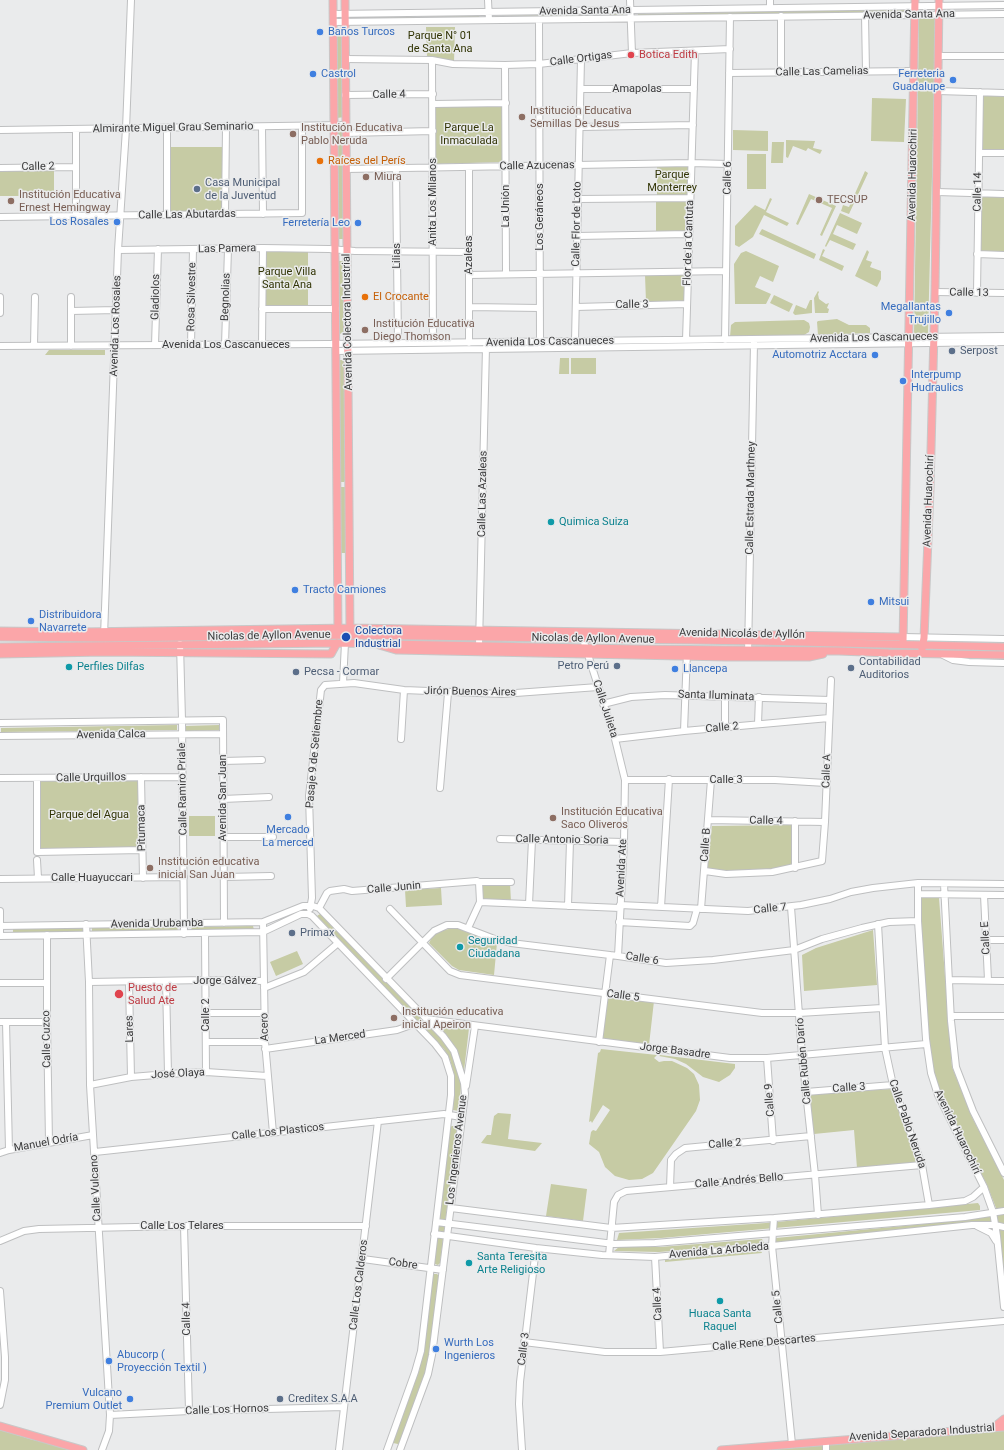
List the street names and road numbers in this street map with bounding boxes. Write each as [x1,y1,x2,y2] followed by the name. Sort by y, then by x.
[539,4,631,18] street label: Avenida Santa Ana
[863,8,955,22] street label: Avenida Santa Ana
[549,49,613,69] street label: Calle Ortigas
[775,65,869,79] street label: Calle Las Camelias
[612,82,662,96] street label: Amapolas
[372,88,406,102] street label: Calle 4
[92,120,254,136] street label: Almirante Miguel Grau Seminario
[906,129,920,221] street label: Avenida Huarochiri
[426,158,440,246] street label: Anita Los Milanos
[499,159,575,173] street label: Calle Azucenas
[21,160,55,174] street label: Calle 2
[721,161,735,195] street label: Calle 6
[971,172,985,212] street label: Calle 14
[570,181,584,267] street label: Calle Flor de Loto
[533,183,547,251] street label: Los Geráneos
[499,185,513,227] street label: La Unión
[681,200,697,286] street label: Flor de la Cantuta
[138,208,236,222] street label: Calle Las Abutardas
[462,236,476,274] street label: Azaleas
[198,242,256,256] street label: Las Pamera
[390,243,404,269] street label: Lilias
[340,253,356,391] street label: Avenida Colectora Industrial
[185,262,199,332] street label: Rosa Silvestre
[219,273,233,321] street label: Begnolias
[149,274,163,320] street label: Gladiolos
[108,275,124,377] street label: Avenida Los Rosales
[949,286,989,300] street label: Calle 13
[615,298,649,312] street label: Calle 3
[810,330,938,346] street label: Avenida Los Cascanueces
[486,334,614,350] street label: Avenida Los Cascanueces
[162,338,290,352] street label: Avenida Los Cascanueces
[743,441,759,555] street label: Calle Estrada Marthney
[476,451,490,537] street label: Calle Las Azaleas
[921,455,937,547] street label: Avenida Huarochirí
[679,626,805,642] street label: Avenida Nicolás de Ayllón
[207,628,331,644] street label: Nicolas de Ayllon Avenue
[531,631,655,647] street label: Nicolas de Ayllon Avenue
[589,678,621,740] street label: Calle Julieta
[424,685,516,699] street label: Jirón Buenos Aires
[677,688,755,704] street label: Santa Iluminata
[304,699,326,809] street label: Pasaje 9 de Setiembre
[705,720,739,736] street label: Calle 2
[76,728,146,742] street label: Avenida Calca
[176,743,190,835] street label: Calle Ramiro Priale
[216,754,230,842] street label: Avenida San Juan
[820,754,834,788] street label: Calle A
[56,771,126,785] street label: Calle Urquillos
[709,773,743,787] street label: Calle 3
[135,805,149,851] street label: Pitumaca
[749,814,783,828] street label: Calle 4
[698,828,714,862] street label: Calle B
[515,833,609,847] street label: Calle Antonio Soria
[614,839,630,897] street label: Avenida Ate
[51,871,133,885] street label: Calle Huayuccari
[367,879,421,897] street label: Calle Junin
[753,901,787,917] street label: Calle 7
[111,917,203,931] street label: Avenida Urubamba
[979,921,993,955] street label: Calle E
[625,950,659,968] street label: Calle 6
[193,974,257,988] street label: Jorge Gálvez
[606,987,640,1005] street label: Calle 5
[199,998,213,1032] street label: Calle 2
[40,1010,54,1068] street label: Calle Cuzco
[258,1013,272,1041] street label: Acero
[123,1015,137,1043] street label: Lares
[794,1017,814,1105] street label: Calle Rubén Darío
[314,1028,366,1048] street label: La Merced
[639,1040,711,1062] street label: Jorge Basadre
[151,1066,205,1082] street label: José Olaya
[886,1078,928,1170] street label: Calle Pablo Neruda
[832,1080,866,1096] street label: Calle 3
[762,1083,778,1117] street label: Calle 9
[931,1088,983,1176] street label: Avenida Huarochirí
[444,1094,470,1206] street label: Los Ingenieros Avenue
[231,1121,325,1143] street label: Calle Los Plasticos
[13,1131,79,1155] street label: Manuel Odría
[708,1136,742,1152] street label: Calle 2
[88,1154,104,1222] street label: Calle Vulcano
[694,1171,784,1191] street label: Calle Andrés Bello
[140,1219,224,1233] street label: Calle Los Telares
[347,1239,371,1331] street label: Calle Los Calderos
[668,1240,770,1262] street label: Avenida La Arboleda
[388,1255,418,1273] street label: Cobre
[651,1287,665,1321] street label: Calle 4
[770,1290,786,1324] street label: Calle 5
[180,1302,194,1336] street label: Calle 4
[515,1332,533,1366] street label: Calle 3
[712,1332,816,1354] street label: Calle Rene Descartes
[185,1402,269,1418] street label: Calle Los Hornos
[849,1421,995,1445] street label: Avenida Separadora Industrial

